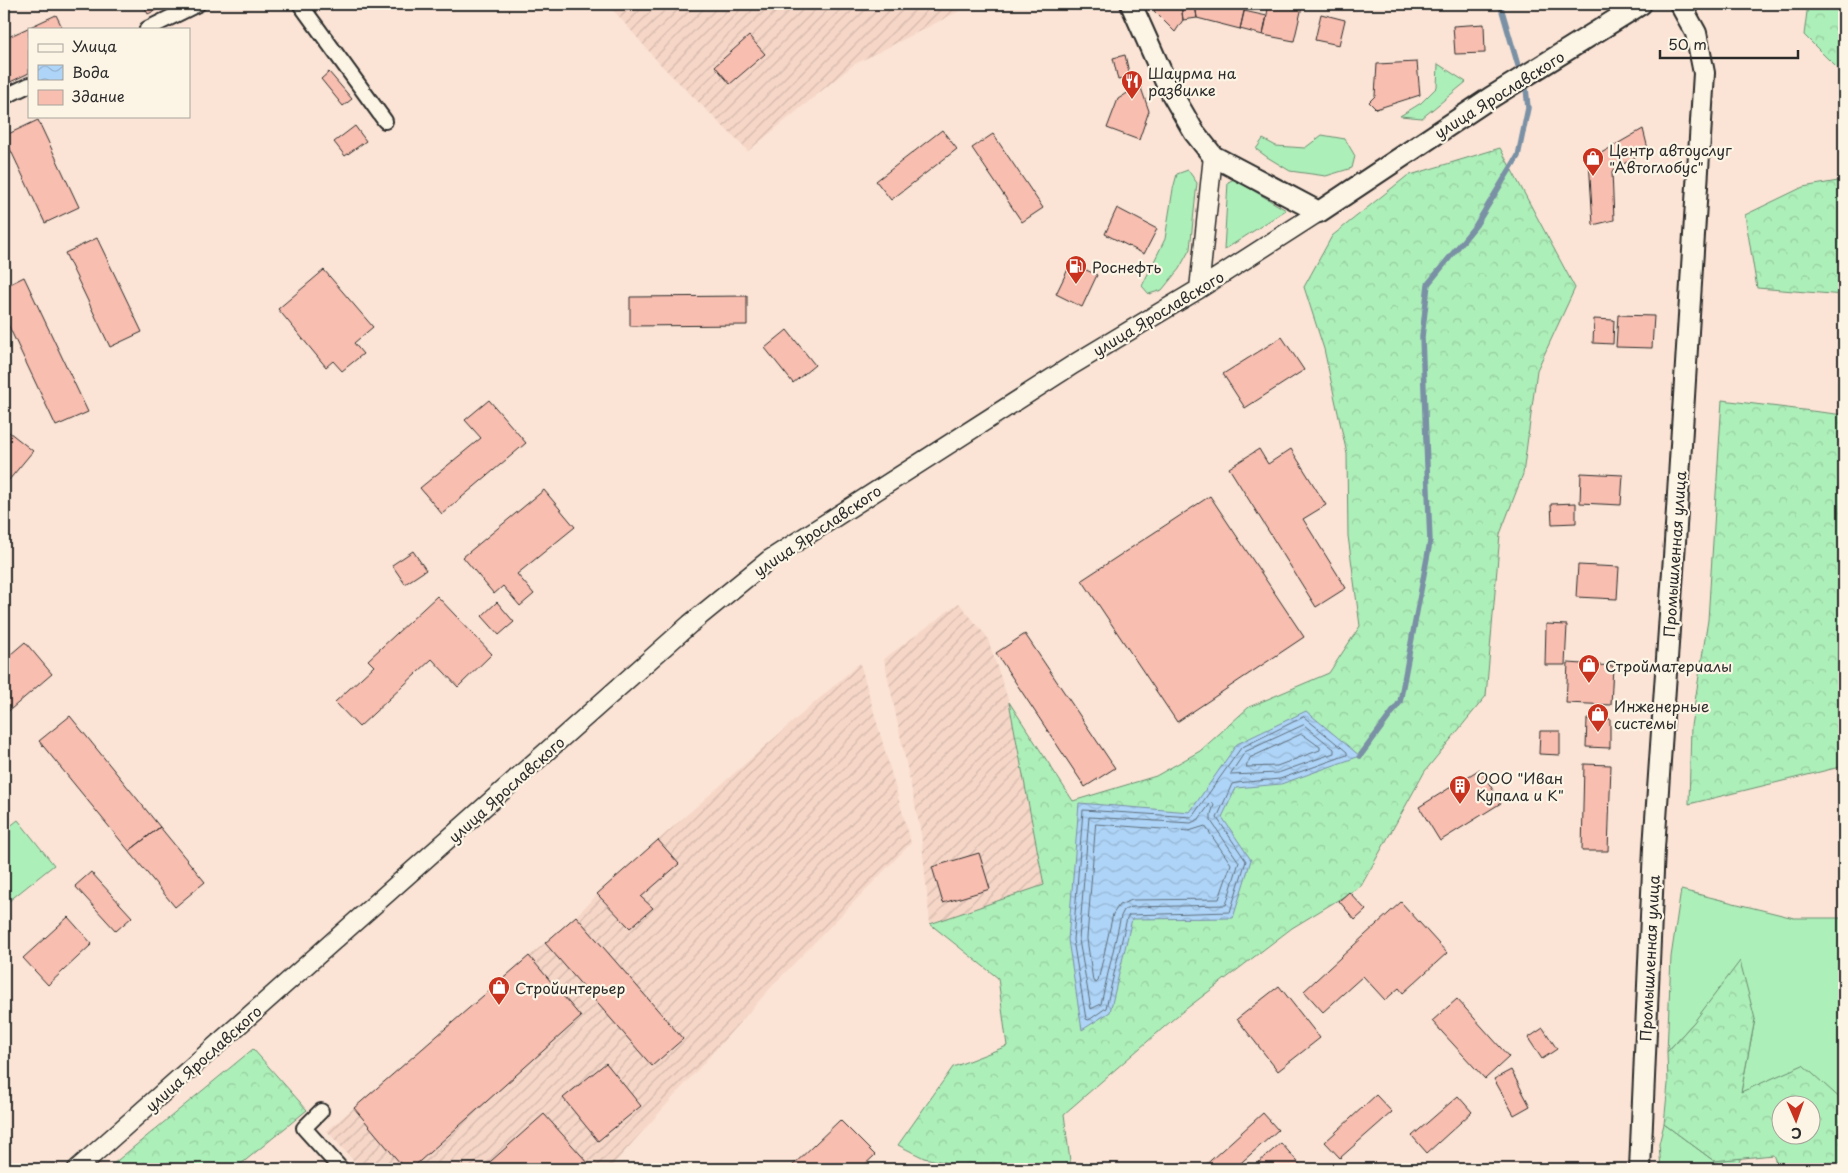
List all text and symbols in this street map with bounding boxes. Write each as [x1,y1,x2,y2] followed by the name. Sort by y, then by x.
[28,28,190,118] legend
[1660,28,1798,60] scale bar
[1668,32,1707,55] text: 50 m
[72,34,117,57] text: Улица
[1429,45,1569,143] street label: улица Ярославского
[72,60,110,83] text: Вода
[1148,61,1237,101] place label: Шаурма на развилке
[1120,69,1144,100] restaurant icon: Шаурма на развилке
[72,84,125,107] text: Здание
[1609,138,1732,178] place label: Центр автоуслуг "Автоглобус"
[1581,146,1605,177] shop icon: Центр автоуслуг "Автоглобус"
[1064,254,1088,285] fuel station icon: Роснефть
[1092,255,1161,278] place label: Роснефть
[1088,265,1228,361] street label: улица Ярославского
[1657,470,1691,638] street label: Промышленная улица
[749,479,885,581] street label: улица Ярославского
[1577,653,1601,684] shop icon: Стройматериалы
[1605,654,1732,677] place label: Стройматериалы
[1614,694,1709,734] place label: Инженерные системы
[1586,702,1610,733] shop icon: Инженерные системы
[443,730,569,848] street label: улица Ярославского
[1476,766,1564,806] place label: ООО "Иван Купала и К"
[1448,774,1472,805] building icon: ООО "Иван Купала и К"
[1633,874,1665,1042] street label: Промышленная улица
[487,975,511,1006] shop icon: Стройинтерьер
[515,976,625,999] place label: Стройинтерьер
[140,999,266,1117] street label: улица Ярославского
[1770,1096,1820,1146] north arrow
[1791,1123,1802,1144] text: С

